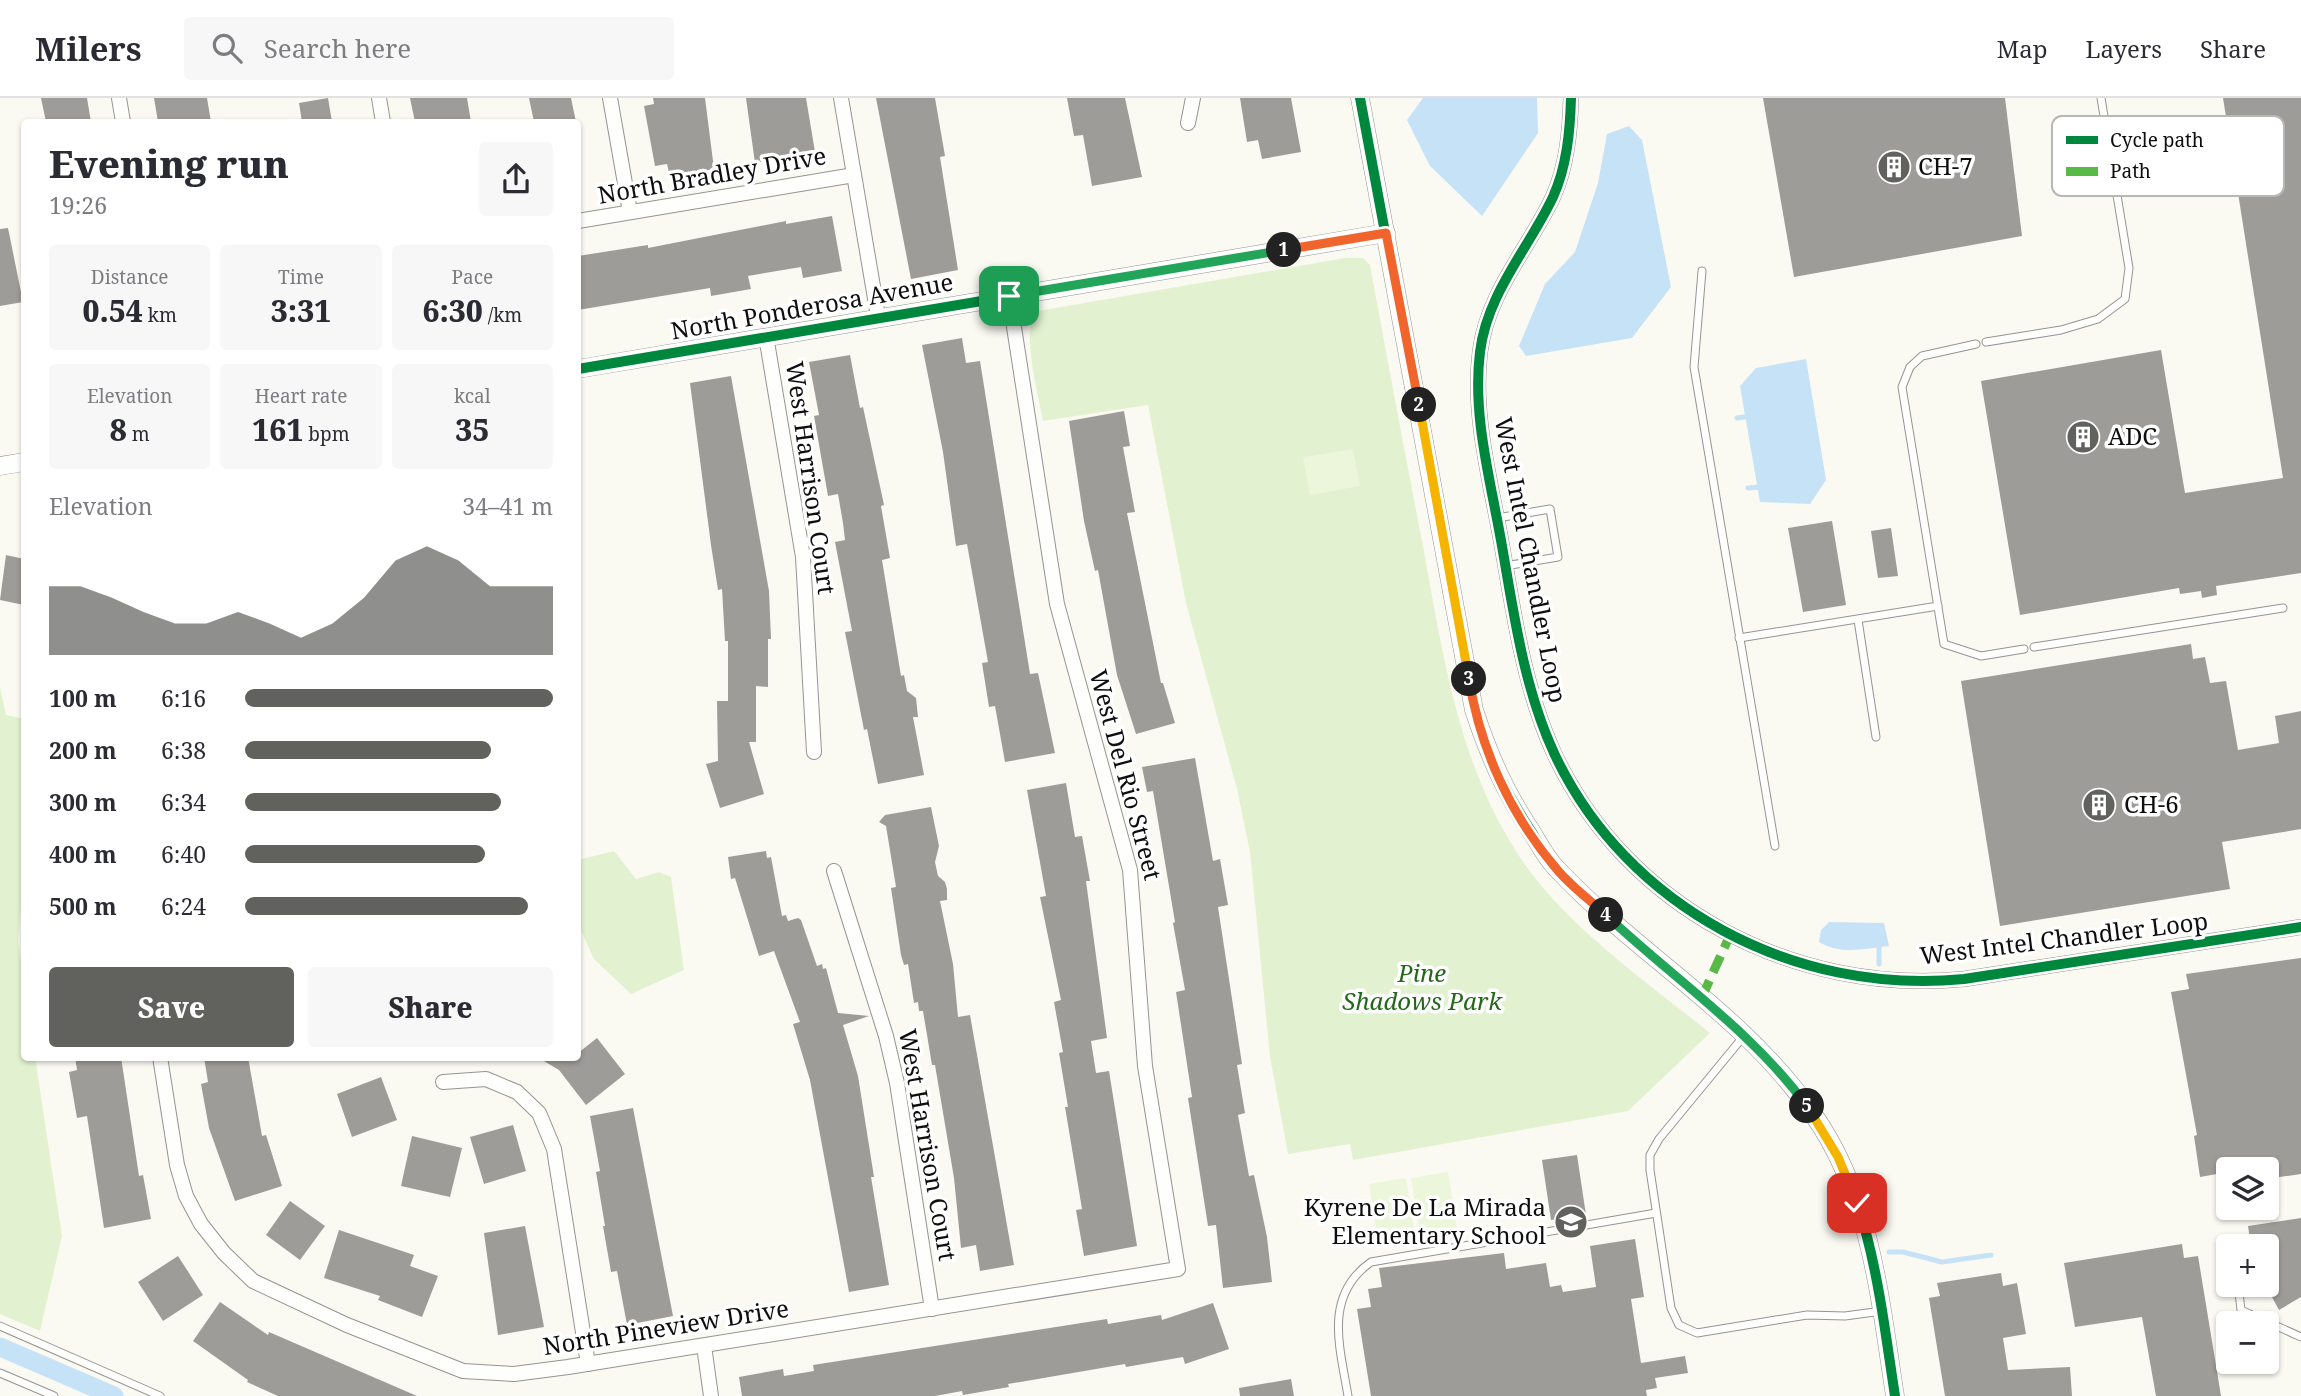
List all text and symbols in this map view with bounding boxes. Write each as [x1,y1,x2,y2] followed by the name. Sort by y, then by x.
[184,17,674,80] search box
[35,26,142,71] text: Milers
[208,29,246,67] icon: search
[264,30,411,66] text: Search here
[1997,32,2048,65] text: Map
[2086,32,2162,65] text: Layers
[2200,32,2266,65] text: Share
[2052,116,2284,196] legend
[2110,127,2204,153] text: Cycle path
[49,137,289,189] text: Evening run
[595,138,829,211] street label: North Bradley Drive
[479,142,553,216] button: share
[1875,148,1913,186] building icon: CH-7
[1918,149,1973,182] place label: CH-7
[2110,158,2151,184] text: Path
[49,189,107,221] text: 19:26
[1266,232,1302,268] pin: 1
[1278,236,1289,262] text: 1
[91,264,168,290] text: Distance
[278,264,324,290] text: Time
[451,264,493,290] text: Pace
[668,264,956,347] street label: North Ponderosa Avenue
[979,266,1039,326] pin
[990,277,1028,315] icon: arrive
[82,290,143,331] text: 0.54
[271,290,331,331] text: 3:31
[422,290,483,331] text: 6:30
[143,302,177,328] text: km
[483,302,522,328] text: /km
[779,359,844,596] street label: West Harrison Court
[87,383,172,409] text: Elevation
[255,383,347,409] text: Heart rate
[454,383,491,409] text: kcal
[1402,388,1436,422] pin: 2
[1413,391,1424,417] text: 2
[110,409,127,450] text: 8
[252,409,303,450] text: 161
[455,409,489,450] text: 35
[1488,414,1575,705] street label: West Intel Chandler Loop
[2064,418,2102,456] building icon: ADC
[2108,419,2157,452] place label: ADC
[127,421,150,447] text: m
[303,421,350,447] text: bpm
[49,490,153,522] text: Elevation
[462,490,553,522] text: 34–41 m
[1452,662,1486,696] pin: 3
[1463,665,1474,691] text: 3
[1082,666,1170,883] street label: West Del Rio Street
[49,682,117,714] text: 100 m
[161,682,206,714] text: 6:16
[49,734,117,766] text: 200 m
[161,734,206,766] text: 6:38
[49,786,117,818] text: 300 m
[161,786,206,818] text: 6:34
[2080,786,2118,824] building icon: CH-6
[2124,787,2179,820] place label: CH-6
[49,838,117,870] text: 400 m
[161,838,206,870] text: 6:40
[49,890,117,922] text: 500 m
[161,890,206,922] text: 6:24
[1588,898,1624,932] pin: 4
[1600,901,1611,927] text: 4
[1918,903,2210,972] street label: West Intel Chandler Loop
[1342,956,1503,1017] park label: Pine Shadows Park
[49,967,294,1047] button: Save
[308,967,553,1047] button: Share
[892,1026,965,1263] street label: West Harrison Court
[1790,1088,1825,1124] pin: 5
[1801,1092,1812,1118] text: 5
[2216,1157,2279,1374] map controls
[2216,1157,2279,1220] button: layers
[1827,1173,1887,1233] pin
[1838,1184,1876,1222] icon: check
[1304,1190,1547,1251] place label: Kyrene De La Mirada Elementary School
[1552,1203,1590,1241] school or university icon: Kyrene De La Mirada Elementary School
[2216,1234,2279,1297] button: +
[541,1291,791,1362] street label: North Pineview Drive
[2216,1311,2279,1374] button: −

